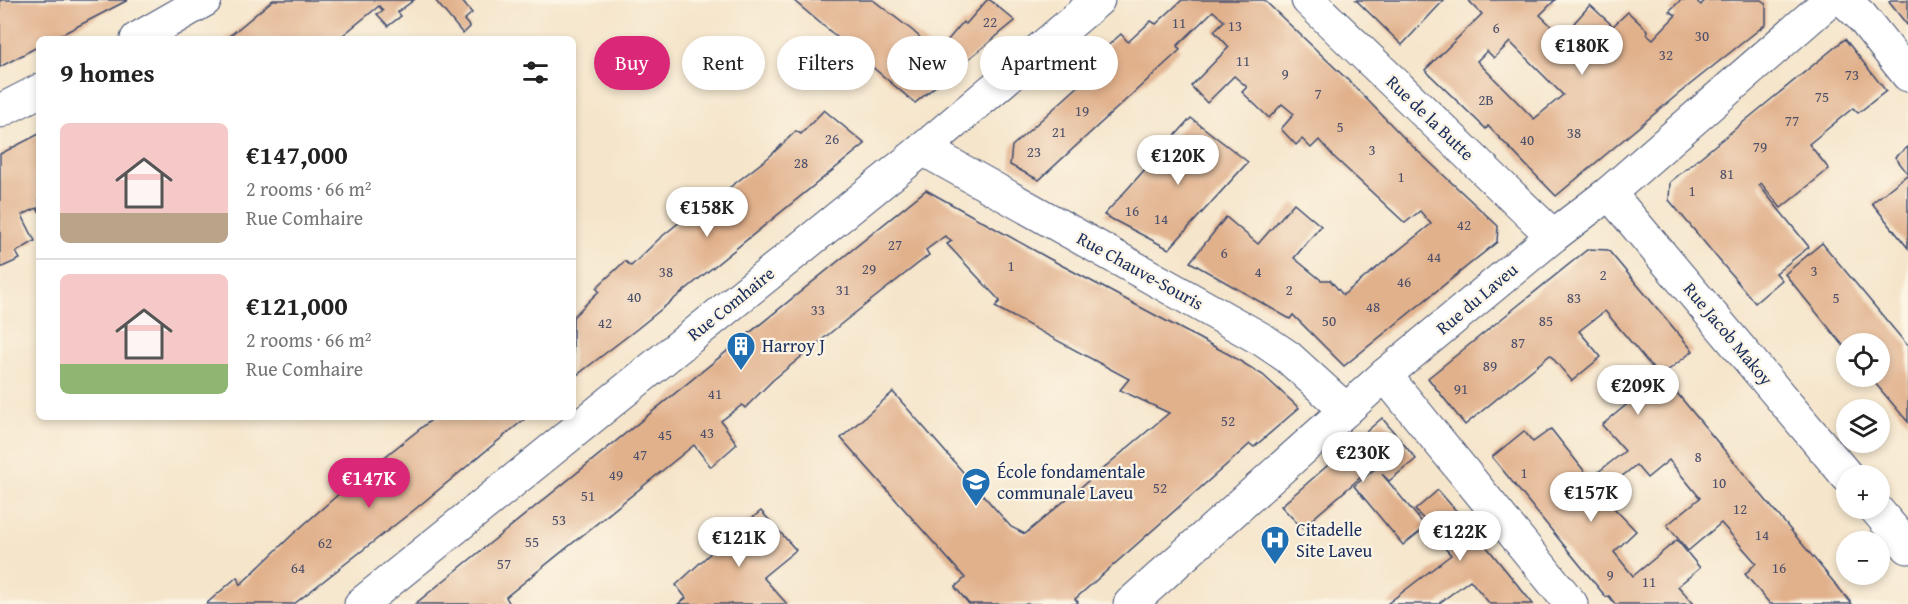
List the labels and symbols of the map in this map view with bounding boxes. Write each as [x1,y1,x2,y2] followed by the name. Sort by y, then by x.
[983,11,997,32] house number: 22
[1172,12,1186,33] house number: 11
[1228,15,1242,36] house number: 13
[1492,17,1500,38] house number: 6
[1540,25,1624,76] pin: €180K
[1695,25,1709,46] house number: 30
[1659,44,1673,65] house number: 32
[1236,50,1250,71] house number: 11
[1281,63,1289,84] house number: 9
[1845,64,1859,85] house number: 73
[1380,69,1480,167] street label: Rue de la Butte
[1314,83,1322,104] house number: 7
[1815,86,1829,107] house number: 75
[1478,89,1494,110] house number: 2B
[1075,100,1089,121] house number: 19
[1785,110,1799,131] house number: 77
[1336,116,1344,137] house number: 5
[1052,121,1066,142] house number: 21
[1567,122,1581,143] house number: 38
[825,128,839,149] house number: 26
[1520,129,1534,150] house number: 40
[1136,135,1220,186] pin: €120K
[1753,136,1767,157] house number: 79
[1368,139,1376,160] house number: 3
[1027,141,1041,162] house number: 23
[794,152,808,173] house number: 28
[1720,163,1734,184] house number: 81
[1397,166,1405,187] house number: 1
[1688,180,1696,201] house number: 1
[665,187,749,238] pin: €158K
[1125,200,1139,221] house number: 16
[1154,208,1168,229] house number: 14
[1457,214,1471,235] house number: 42
[1072,225,1209,317] street label: Rue Chauve-Souris
[888,234,902,255] house number: 27
[1220,242,1228,263] house number: 6
[1427,246,1441,267] house number: 44
[1007,255,1015,276] house number: 1
[1430,256,1524,341] street label: Rue du Laveu
[862,258,876,279] house number: 29
[681,260,780,347] street label: Rue Comhaire
[1810,260,1818,281] house number: 3
[659,261,673,282] house number: 38
[1254,261,1262,282] house number: 4
[1599,264,1607,285] house number: 2
[1397,271,1411,292] house number: 46
[1677,276,1780,391] street label: Rue Jacob Makoy
[836,279,850,300] house number: 31
[1285,279,1293,300] house number: 2
[627,286,641,307] house number: 40
[1567,287,1581,308] house number: 83
[1832,287,1840,308] house number: 5
[1366,296,1380,317] house number: 48
[811,299,825,320] house number: 33
[1322,310,1336,331] house number: 50
[1539,310,1553,331] house number: 85
[598,312,612,333] house number: 42
[725,330,757,372] building icon: Harroy J
[762,332,825,359] place label: Harroy J
[1511,332,1525,353] house number: 87
[1483,355,1497,376] house number: 89
[1596,365,1680,416] pin: €209K
[1454,378,1468,399] house number: 91
[708,383,722,404] house number: 41
[1221,410,1235,431] house number: 52
[700,422,714,443] house number: 43
[658,424,672,445] house number: 45
[1321,432,1405,483] pin: €230K
[633,444,647,465] house number: 47
[1694,446,1702,467] house number: 8
[327,458,411,509] pin: €147K
[997,458,1146,506] place label: École fondamentale communale Laveu
[1520,462,1528,483] house number: 1
[609,464,623,485] house number: 49
[960,466,992,508] school or university icon: École fondamentale communale Laveu
[1549,472,1633,523] pin: €157K
[1712,472,1726,493] house number: 10
[1153,477,1167,498] house number: 52
[581,485,595,506] house number: 51
[1733,498,1747,519] house number: 12
[552,509,566,530] house number: 53
[1418,511,1502,562] pin: €122K
[1296,516,1373,564] place label: Citadelle Site Laveu
[697,517,781,568] pin: €121K
[1259,524,1291,566] hospital icon: Citadelle Site Laveu
[1755,524,1769,545] house number: 14
[525,531,539,552] house number: 55
[318,532,332,553] house number: 62
[497,553,511,574] house number: 57
[291,557,305,578] house number: 64
[1772,557,1786,578] house number: 16
[1606,564,1614,585] house number: 9
[1642,571,1656,592] house number: 11

